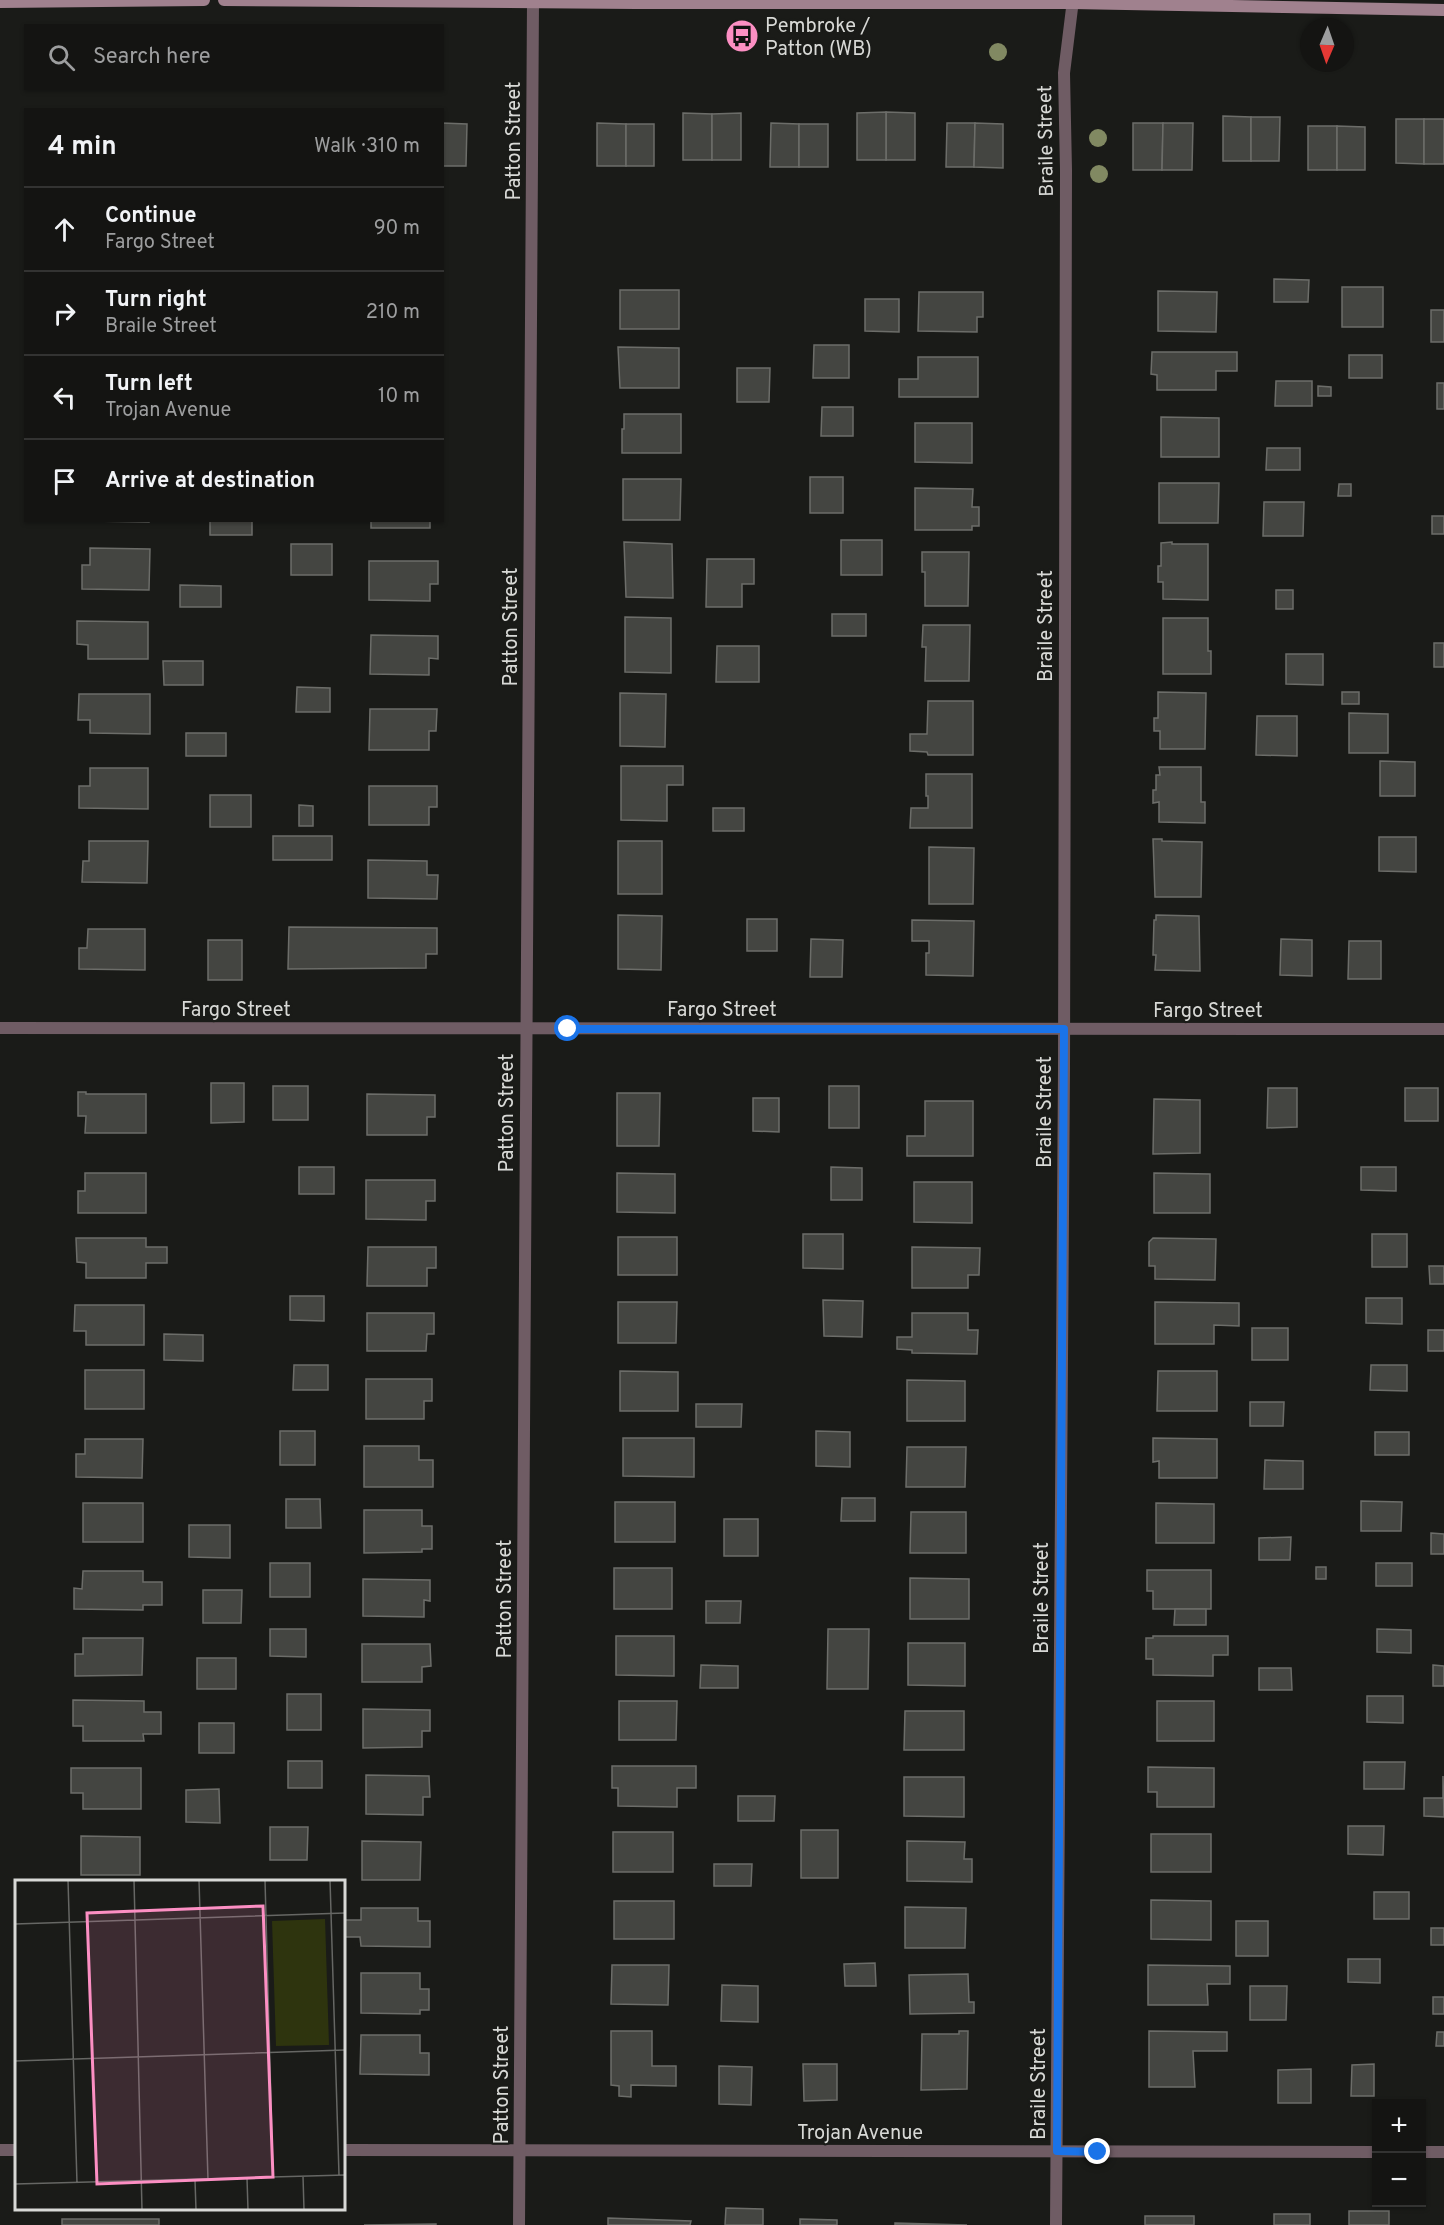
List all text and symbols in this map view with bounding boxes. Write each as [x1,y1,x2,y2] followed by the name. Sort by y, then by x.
[765,14,872,63] place label: Pembroke / Patton (WB)
[724,18,760,54] bus stop icon: Pembroke / Patton (WB)
[1300,18,1354,72] north arrow
[24,24,444,90] search box
[45,41,78,74] icon: search
[93,44,211,71] text: Search here
[502,81,528,201] street label: Patton Street
[1033,85,1061,197] street label: Braile Street
[48,131,117,164] text: 4 min
[314,134,420,160] text: Walk · 310 m
[105,203,196,230] text: Continue
[48,213,81,246] icon: ahead
[374,216,420,242] text: 90 m
[105,230,215,256] text: Fargo Street
[105,287,207,314] text: Turn right
[48,297,81,330] icon: right
[366,300,420,326] text: 210 m
[105,314,217,340] text: Braile Street
[105,371,193,398] text: Turn left
[48,381,81,414] icon: left
[378,384,420,410] text: 10 m
[105,398,231,424] text: Trojan Avenue
[48,465,81,498] icon: arrive
[105,468,315,495] text: Arrive at destination
[499,567,525,687] street label: Patton Street
[1034,570,1060,682] street label: Braile Street
[181,998,291,1024] street label: Fargo Street
[667,998,777,1024] street label: Fargo Street
[1153,999,1263,1025] street label: Fargo Street
[554,1015,580,1041] route start
[495,1053,521,1173] street label: Patton Street
[1033,1056,1059,1168] street label: Braile Street
[493,1539,519,1659] street label: Patton Street
[1030,1542,1056,1654] street label: Braile Street
[15,1880,345,2210] inset map
[490,2025,516,2145] street label: Patton Street
[1027,2028,1053,2140] street label: Braile Street
[1372,2099,1426,2207] map controls
[1372,2099,1426,2153] button: +
[797,2121,923,2147] street label: Trojan Avenue
[1084,2138,1110,2164] route end
[1372,2153,1426,2207] button: −

